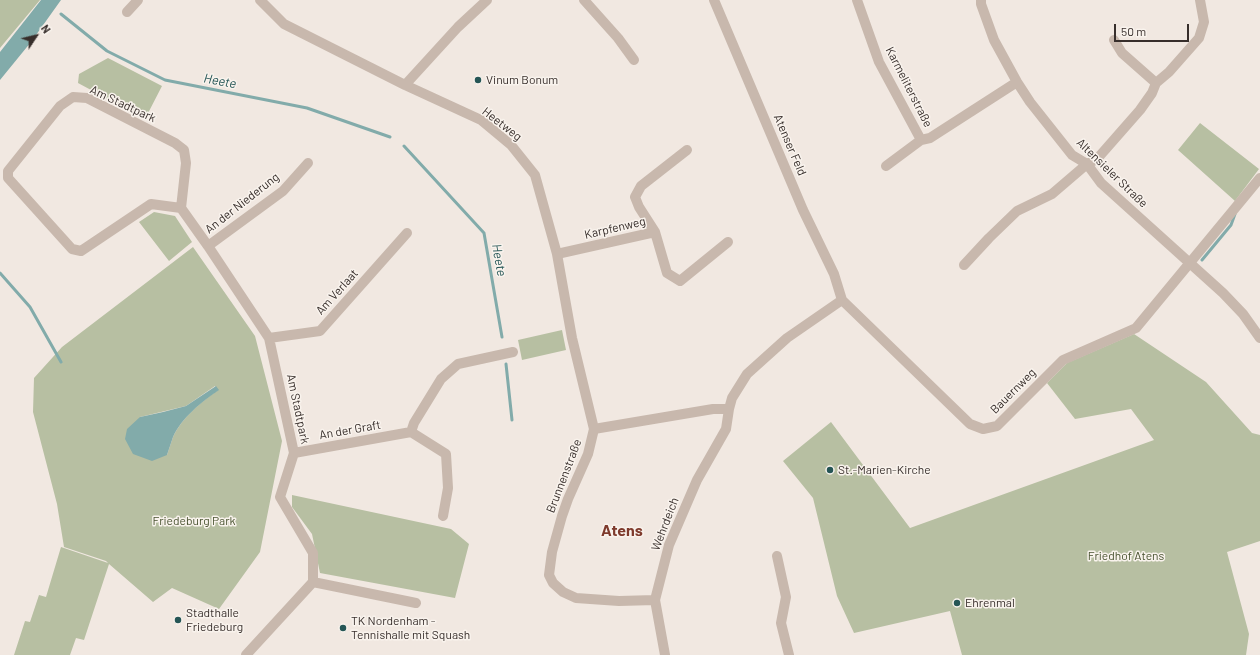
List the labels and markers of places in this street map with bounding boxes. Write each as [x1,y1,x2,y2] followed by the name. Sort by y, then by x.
[486,73,558,87] place label: Vinum Bonum
[473,75,483,85] marker: Vinum Bonum
[838,463,931,477] place label: St.-Marien-Kirche
[825,465,835,475] marker: St.-Marien-Kirche
[965,596,1015,610] place label: Ehrenmal
[952,598,962,608] marker: Ehrenmal
[186,606,243,634] place label: Stadthalle Friedeburg
[351,614,470,642] place label: TK Nordenham - Tennishalle mit Squash
[173,615,183,625] marker: Stadthalle Friedeburg
[338,623,348,633] marker: TK Nordenham - Tennishalle mit Squash

